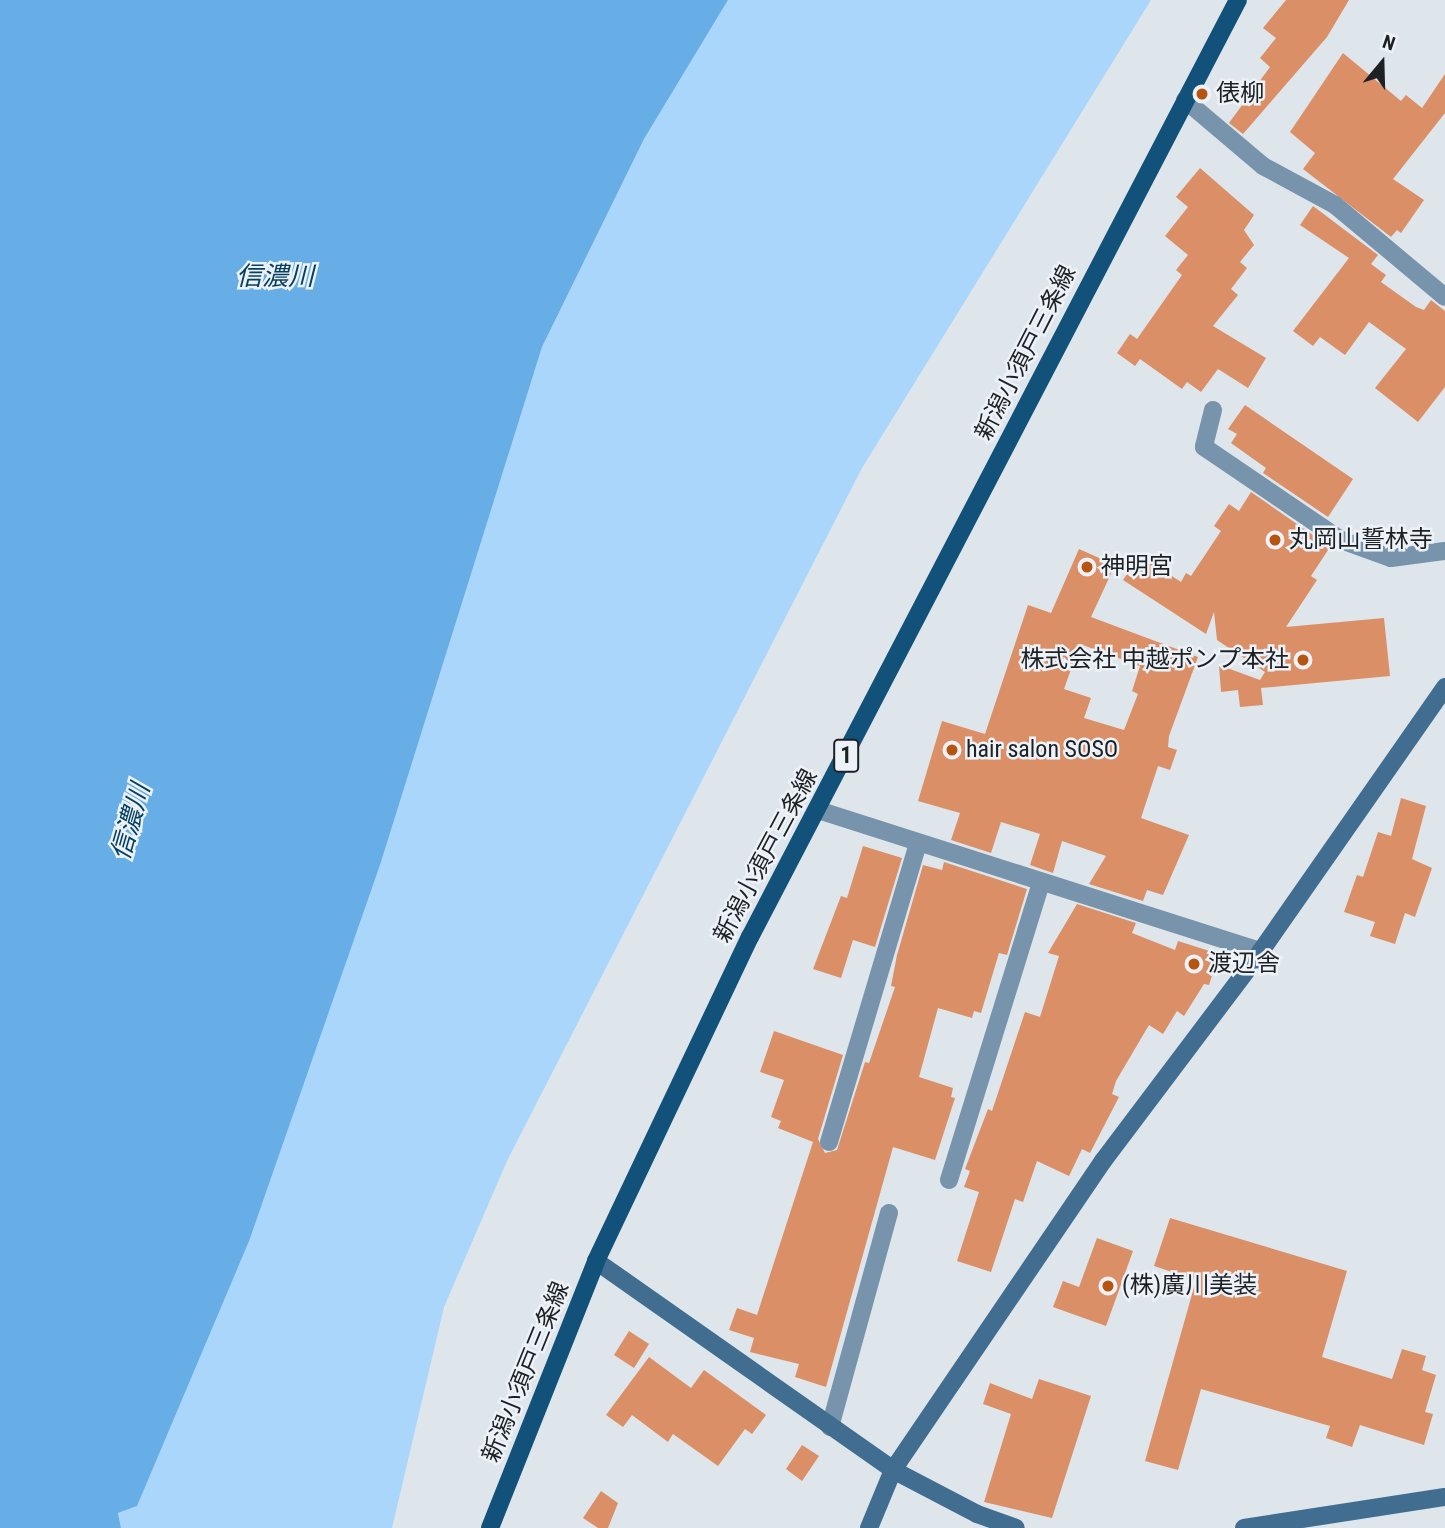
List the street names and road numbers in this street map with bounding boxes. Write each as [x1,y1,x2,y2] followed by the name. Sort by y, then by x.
[970,261,1082,445] street label: 新潟小須戸三条線
[832,736,860,776] road number: 1
[708,764,824,948] street label: 新潟小須戸三条線
[477,1278,575,1466] street label: 新潟小須戸三条線

